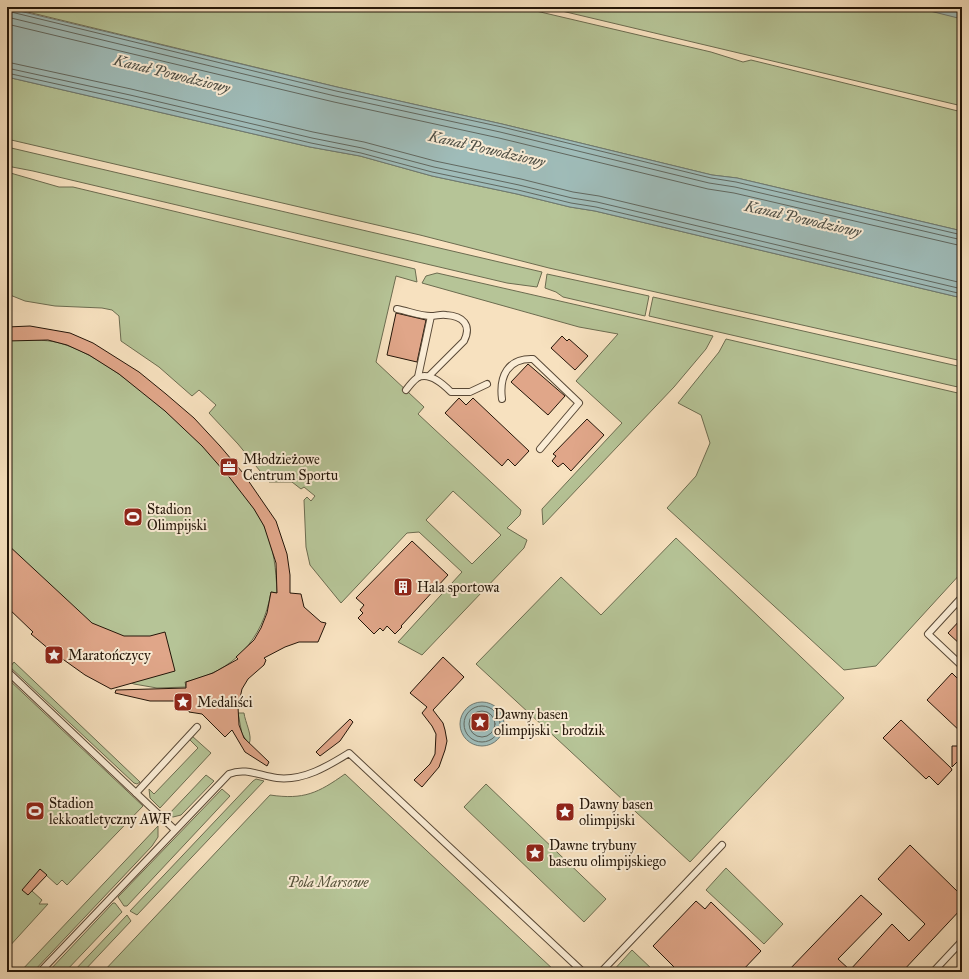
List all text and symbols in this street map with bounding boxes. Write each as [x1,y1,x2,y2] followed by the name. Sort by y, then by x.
[111,51,233,97] water label: Kanał Powodziowy
[426,127,548,171] water label: Kanał Powodziowy
[742,197,864,241] water label: Kanał Powodziowy
[243,451,339,484] place label: Młodzieżowe Centrum Sportu
[218,456,240,478] office icon: Młodzieżowe Centrum Sportu
[147,501,207,534] place label: Stadion Olimpijski
[122,506,144,528] sports icon: Stadion Olimpijski
[392,576,414,598] building icon: Hala sportowa
[417,579,499,596] place label: Hala sportowa
[43,644,65,666] place icon: Maratończycy
[68,647,151,664] place label: Maratończycy
[172,691,194,713] place icon: Medaliści
[197,694,253,711] place label: Medaliści
[494,706,605,739] place label: Dawny basen olimpijski - brodzik
[469,711,491,733] place icon: Dawny basen olimpijski - brodzik
[49,795,171,828] place label: Stadion lekkoatletyczny AWF
[579,796,654,829] place label: Dawny basen olimpijski
[24,800,46,822] sports icon: Stadion lekkoatletyczny AWF
[554,801,576,823] place icon: Dawny basen olimpijski
[549,837,666,870] place label: Dawne trybuny basenu olimpijskiego
[524,842,546,864] place icon: Dawne trybuny basenu olimpijskiego
[287,874,369,891] park label: Pola Marsowe

